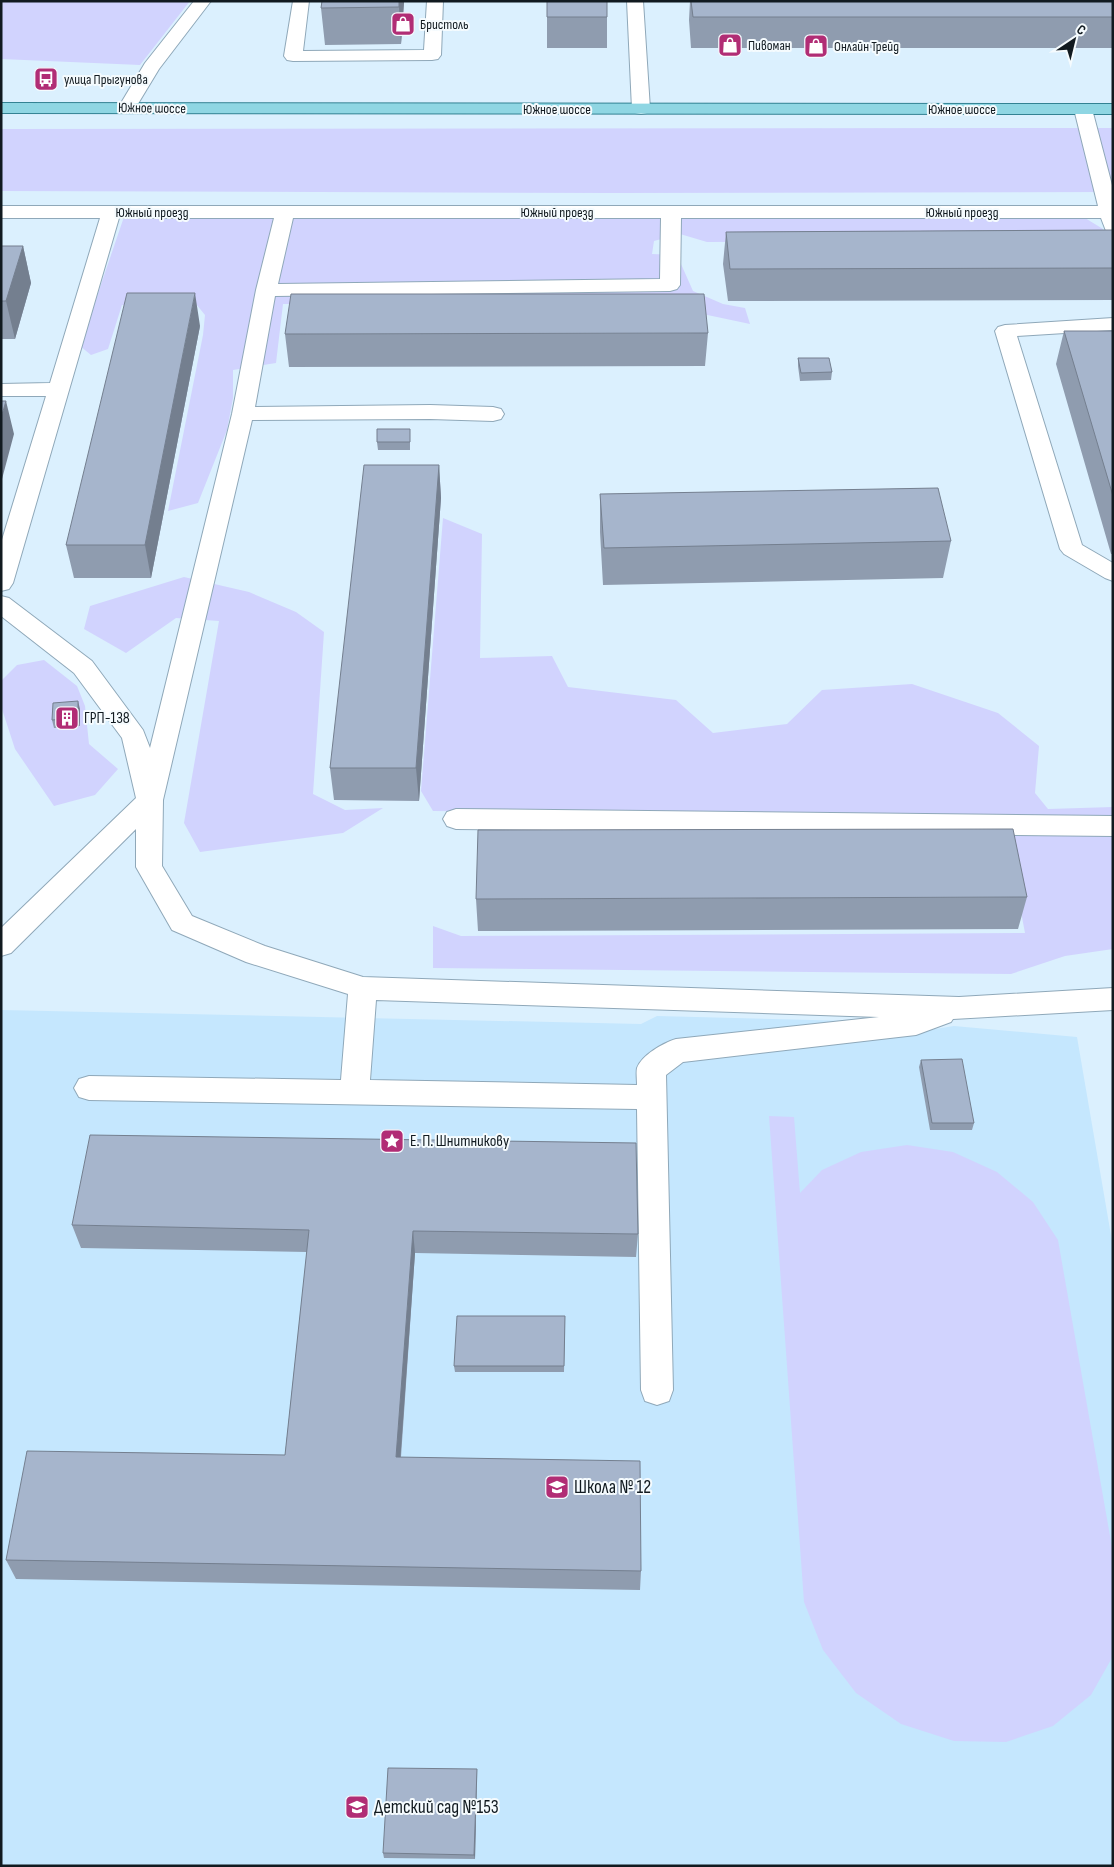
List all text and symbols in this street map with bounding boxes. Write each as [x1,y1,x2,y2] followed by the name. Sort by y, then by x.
[390,11,416,37] shop icon: Бристоль
[1049,15,1099,65] north arrow
[420,16,469,33] place label: Бристоль
[1073,21,1089,39] text: С
[717,32,743,58] shop icon: Пивоман
[803,33,829,59] shop icon: Онлайн Трейд
[748,37,791,54] place label: Пивоман
[834,38,899,55] place label: Онлайн Трейд
[33,66,59,92] bus stop icon: улица Прыгунова
[64,71,148,88] place label: улица Прыгунова
[118,99,186,117] street label: Южное шоссе
[523,101,591,118] street label: Южное шоссе
[928,101,996,118] street label: Южное шоссе
[116,204,188,221] street label: Южный проезд
[521,204,593,221] street label: Южный проезд
[926,204,998,221] street label: Южный проезд
[54,705,80,731] building icon: ГРП-138
[84,709,130,728] place label: ГРП-138
[379,1128,405,1154] place icon: Е. П. Шнитникову
[410,1132,509,1151] place label: Е. П. Шнитникову
[544,1474,570,1500] school or university icon: Школа № 12
[574,1476,651,1499] place label: Школа № 12
[344,1794,370,1820] school or university icon: Детский сад №153
[374,1796,499,1819] place label: Детский сад №153

